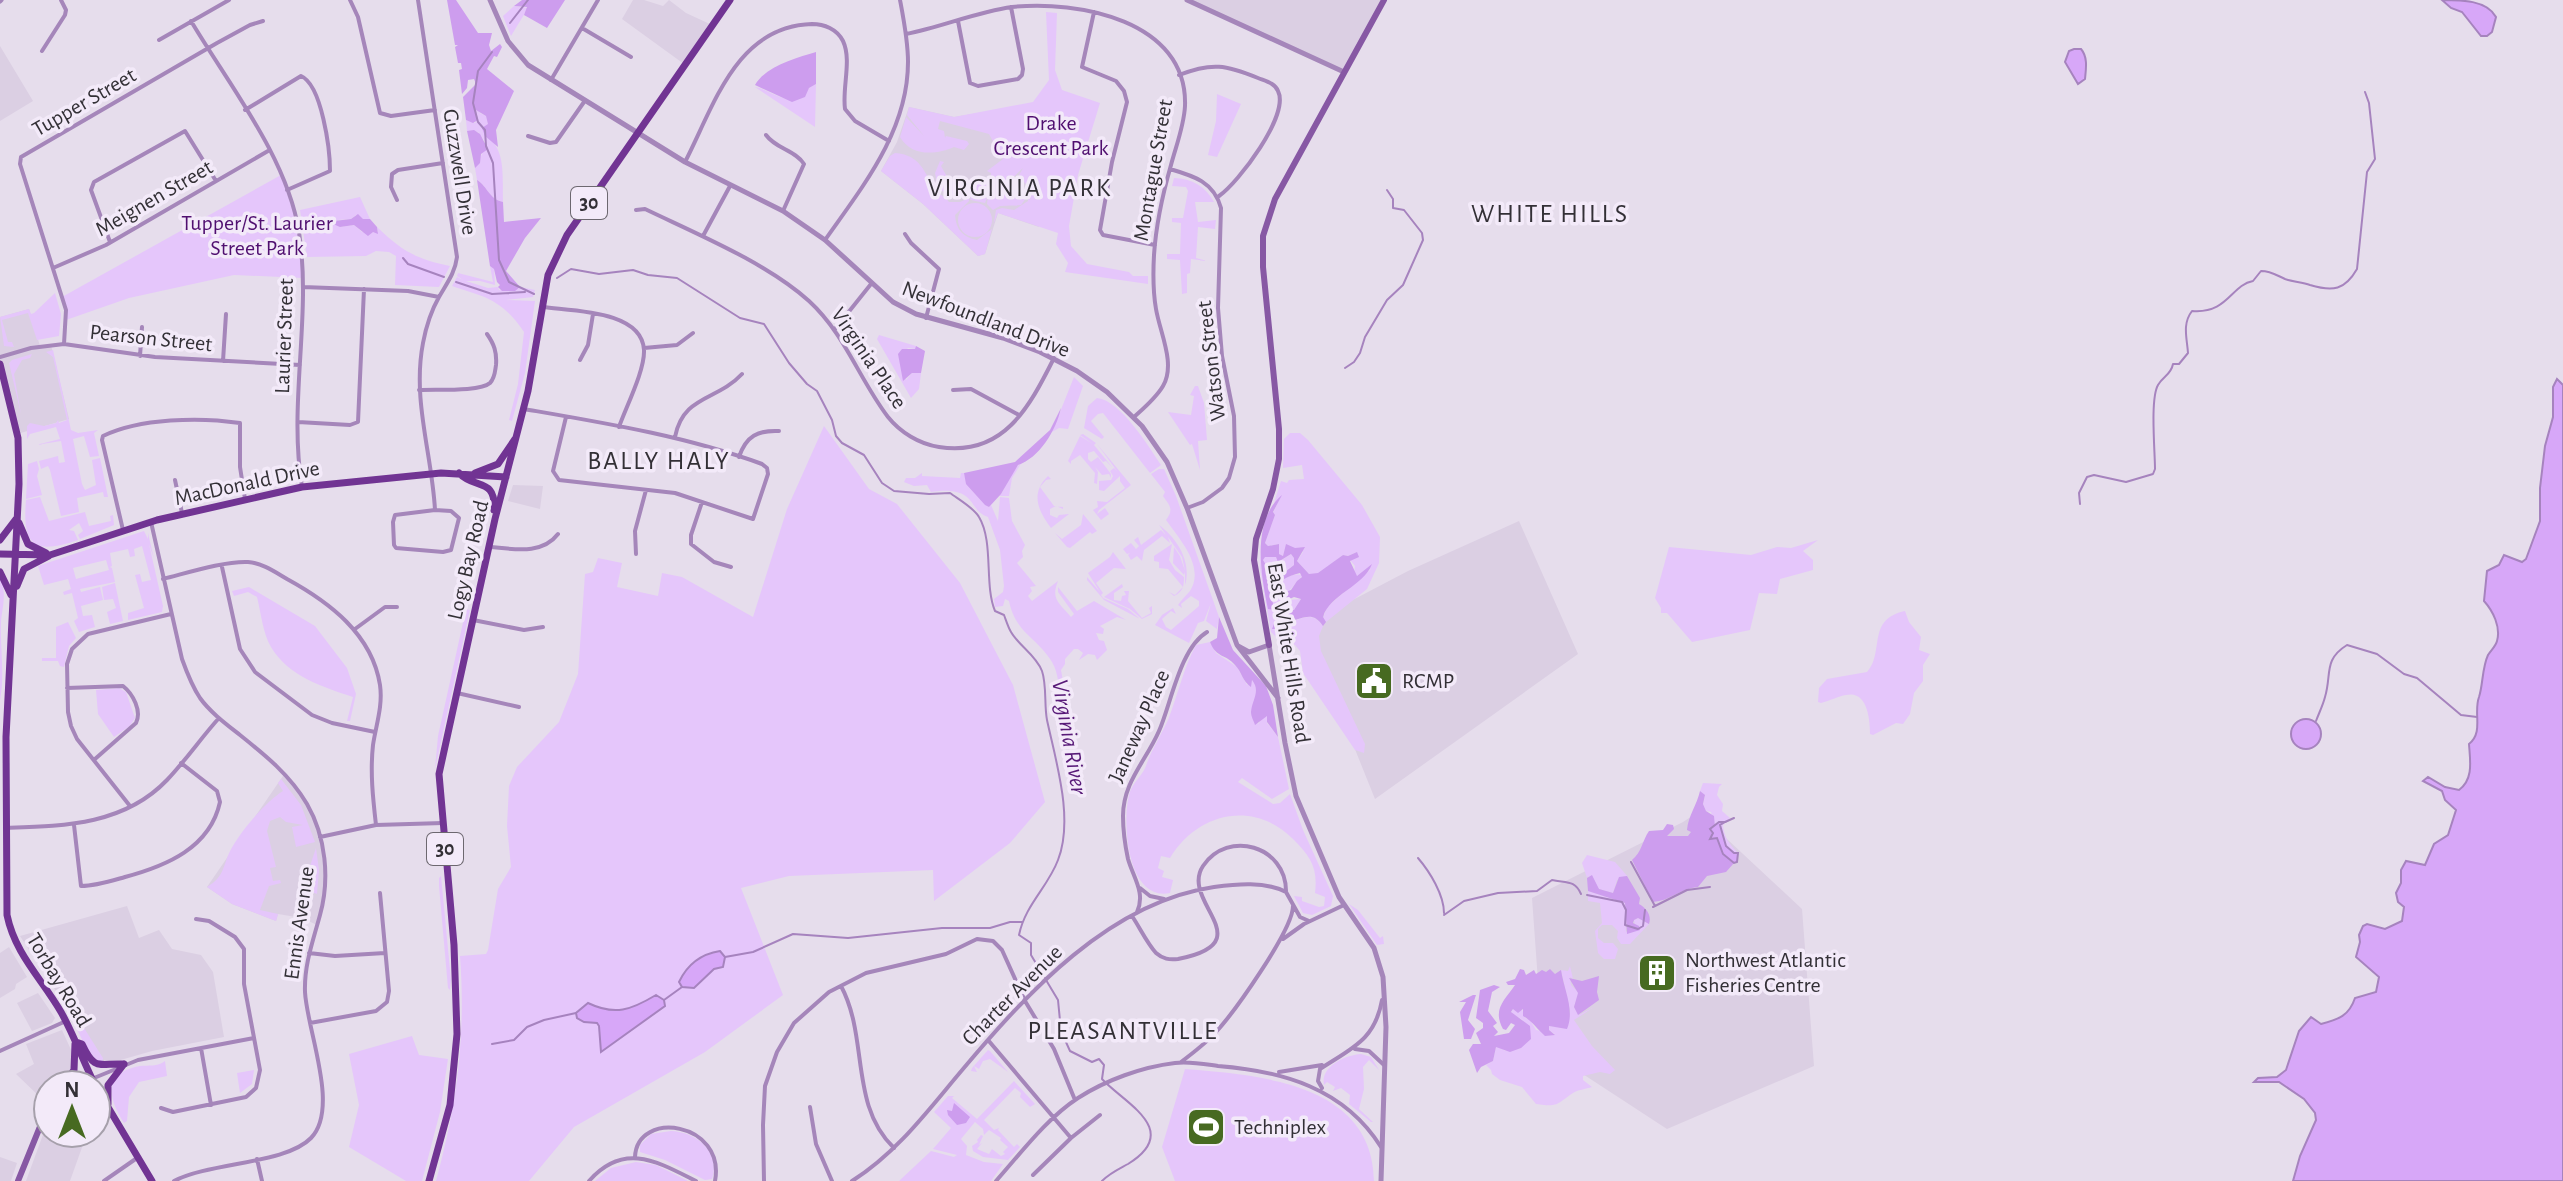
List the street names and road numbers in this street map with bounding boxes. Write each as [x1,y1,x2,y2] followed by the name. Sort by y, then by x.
[29,64,139,140] street label: Tupper Street
[1130,97,1176,243] street label: Montague Street
[439,108,481,236] street label: Guzzwell Drive
[92,156,216,240] street label: Meignen Street
[571,187,607,219] road number: 30
[899,277,1073,361] street label: Newfoundland Drive
[271,278,297,394] street label: Laurier Street
[1193,300,1229,422] street label: Watson Street
[827,303,911,413] street label: Virginia Place
[89,321,213,355] street label: Pearson Street
[173,457,321,509] street label: MacDonald Drive
[444,498,492,622] street label: Logy Bay Road
[1264,561,1314,745] street label: East White Hills Road
[1104,666,1174,786] street label: Janeway Place
[427,833,463,865] road number: 30
[280,865,318,981] street label: Ennis Avenue
[23,929,95,1031] street label: Torbay Road
[958,941,1066,1049] street label: Charter Avenue

